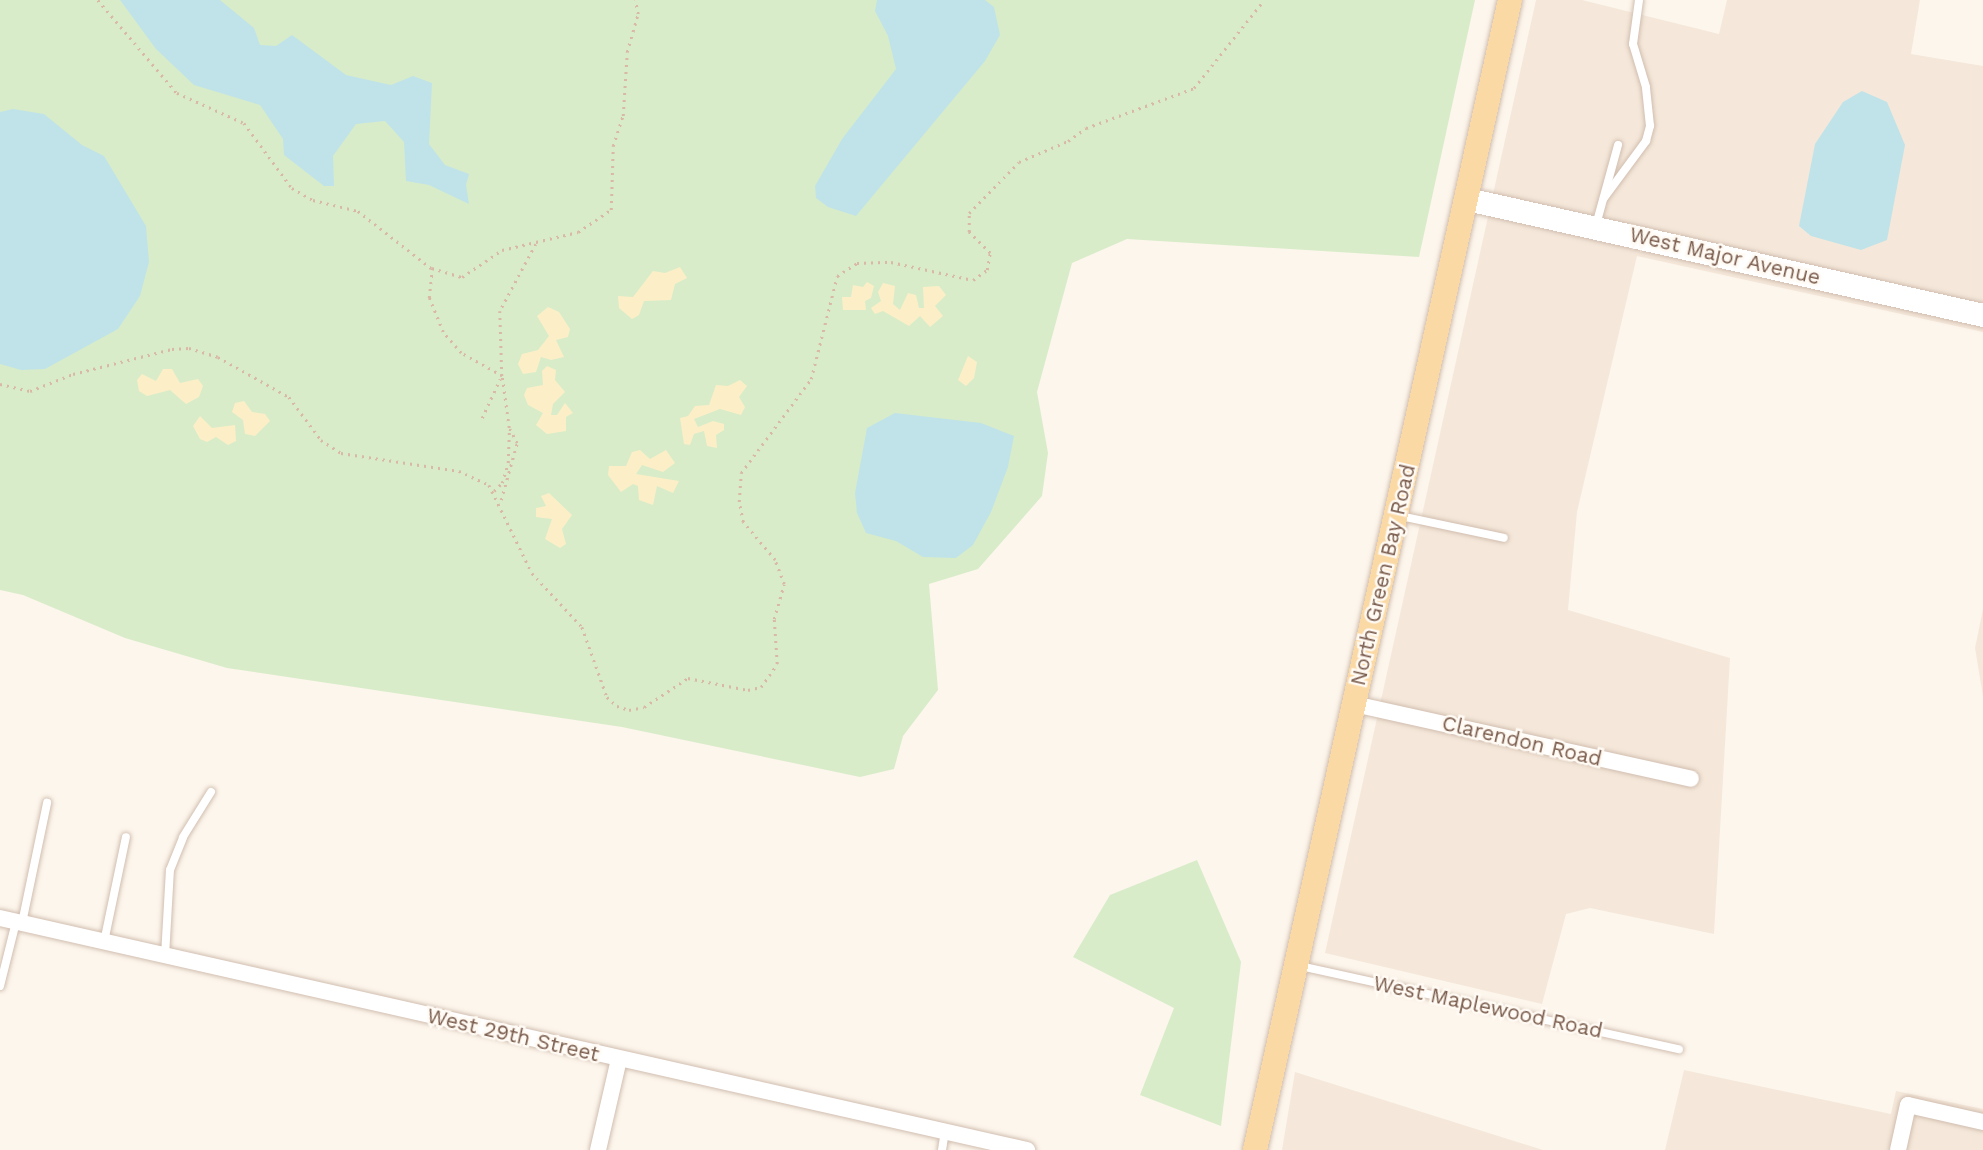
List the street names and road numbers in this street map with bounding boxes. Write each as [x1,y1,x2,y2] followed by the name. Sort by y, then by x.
[1626,222,1824,290] street label: West Major Avenue
[1345,462,1421,688] street label: North Green Bay Road
[1440,710,1604,772] street label: Clarendon Road
[1371,970,1605,1044] street label: West Maplewood Road
[424,1003,602,1067] street label: West 29th Street

